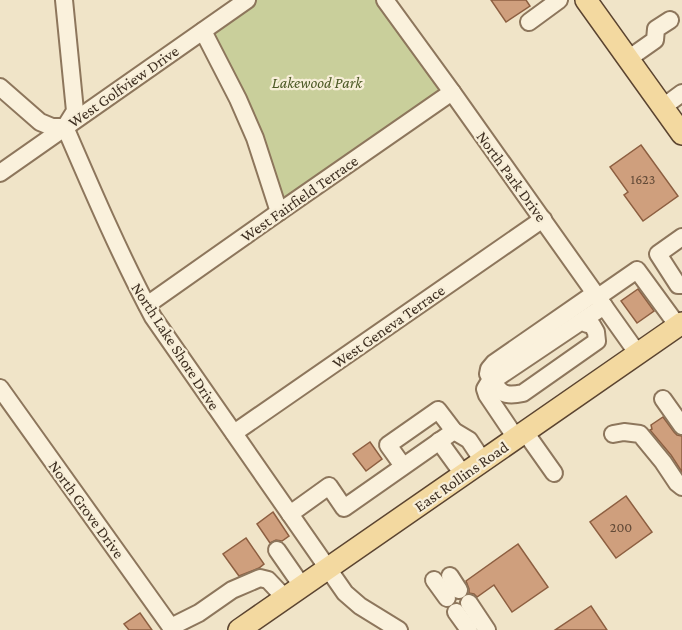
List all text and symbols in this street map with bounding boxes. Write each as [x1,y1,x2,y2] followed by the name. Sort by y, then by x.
[65,42,182,131] street label: West Golfview Drive
[272,74,363,91] park label: Lakewood Park
[473,128,550,225] street label: North Park Drive
[238,152,361,245] street label: West Fairfield Terrace
[631,171,655,187] house number: 1623
[128,280,223,413] street label: North Lake Shore Drive
[329,281,448,372] street label: West Geneva Terrace
[411,438,512,515] street label: East Rollins Road
[46,457,128,561] street label: North Grove Drive
[610,519,632,535] house number: 200

